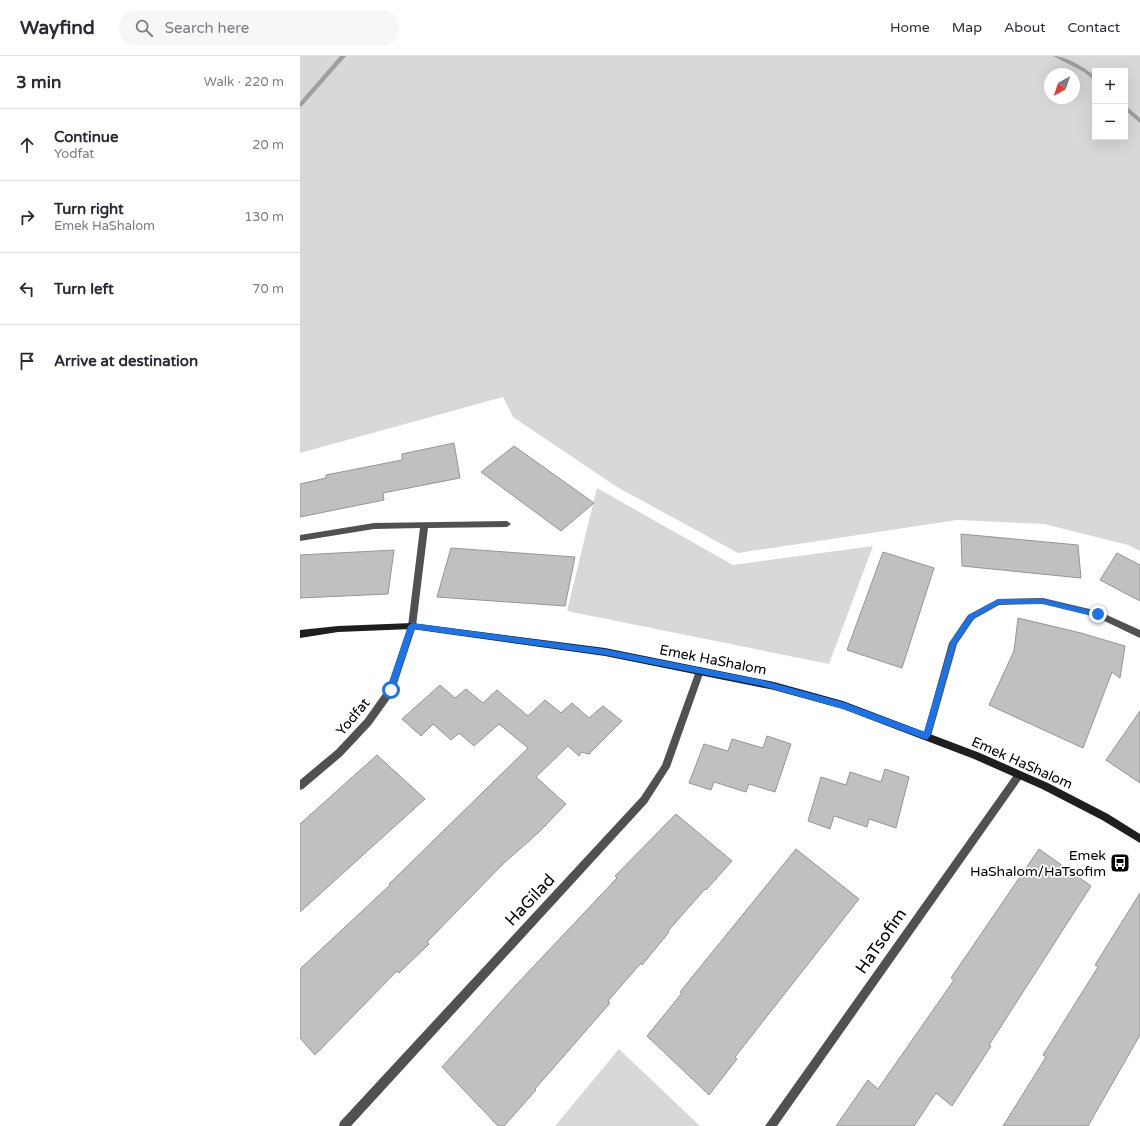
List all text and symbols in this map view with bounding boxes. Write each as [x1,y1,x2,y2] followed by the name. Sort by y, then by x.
[119,10,399,46] search box
[20,17,95,39] text: Wayfind
[133,17,155,39] icon: search
[165,19,249,37] text: Search here
[890,19,930,36] text: Home
[952,19,982,36] text: Map
[1004,19,1046,36] text: About
[1068,19,1120,36] text: Contact
[1044,68,1080,104] north arrow
[1092,68,1128,140] map controls
[1092,68,1128,104] button: +
[16,72,61,93] text: 3 min
[204,74,284,90] text: Walk · 220 m
[1092,104,1128,140] button: −
[54,128,118,146] text: Continue
[16,134,38,156] icon: ahead
[252,137,284,153] text: 20 m
[54,146,94,162] text: Yodfat
[54,200,124,218] text: Turn right
[16,206,38,228] icon: right
[244,209,284,225] text: 130 m
[54,218,155,234] text: Emek HaShalom
[16,278,38,300] icon: left
[54,280,114,298] text: Turn left
[252,281,284,297] text: 70 m
[16,350,38,372] icon: arrive
[54,352,198,370] text: Arrive at destination
[1089,605,1107,623] route end
[658,641,768,679] street label: Emek HaShalom
[382,681,400,699] route start
[333,694,374,739] street label: Yodfat
[969,733,1075,793] street label: Emek HaShalom
[970,847,1106,880] place label: Emek HaShalom/HaTsofim
[1109,852,1131,874] bus stop icon: Emek HaShalom/HaTsofim
[501,869,559,931] street label: HaGilad
[851,904,911,978] street label: HaTsofim

